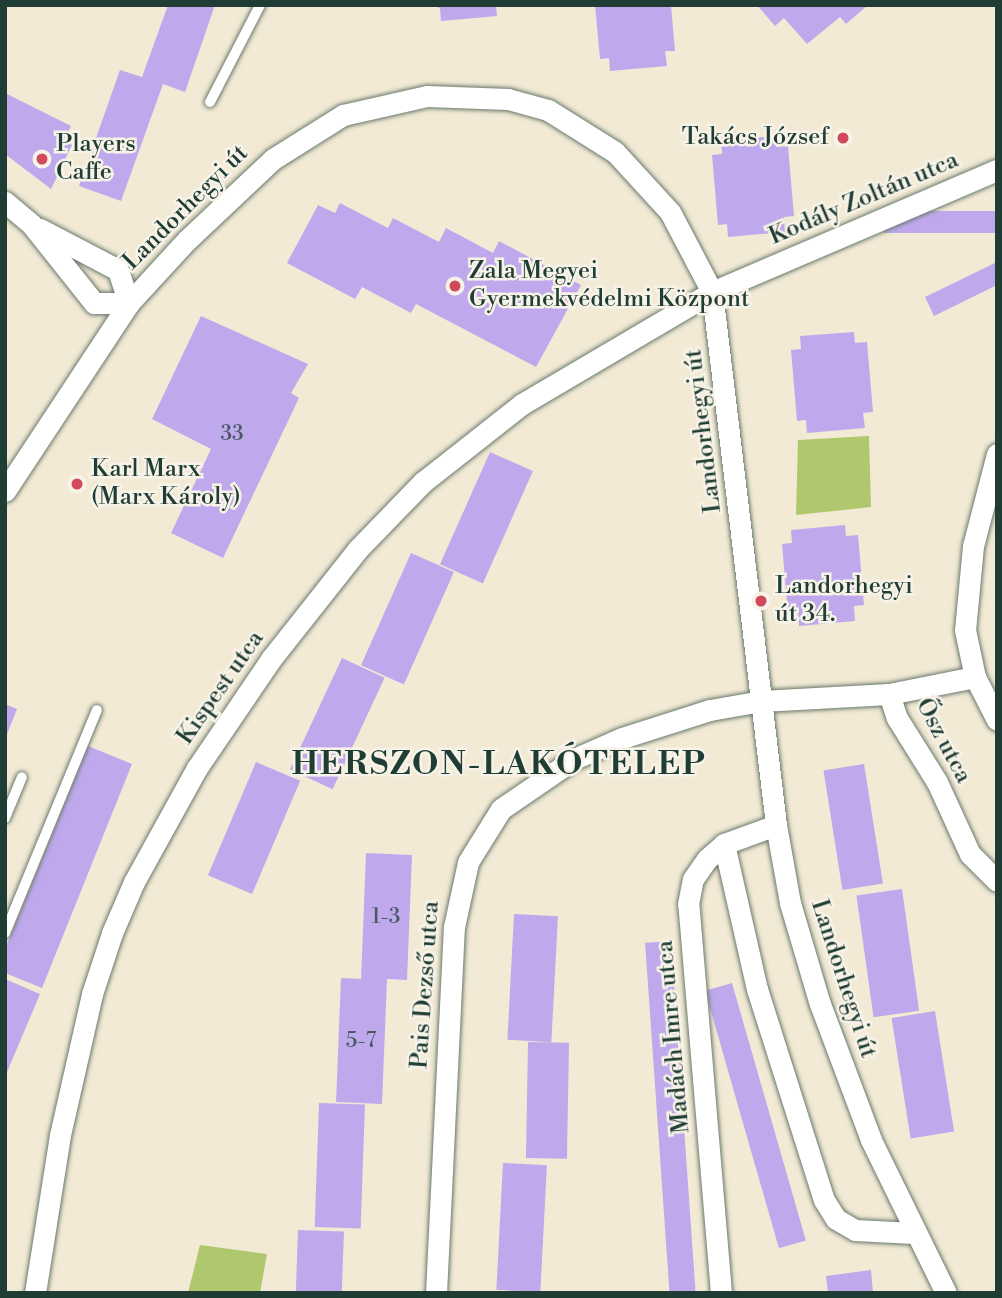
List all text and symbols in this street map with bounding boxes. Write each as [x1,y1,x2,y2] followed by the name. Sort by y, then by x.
[682,124,829,152] place label: Takács József
[835,130,851,146] marker: Takács József
[56,131,136,187] place label: Players Caffe
[117,139,255,277] street label: Landorhegyi út
[765,146,963,252] street label: Kodály Zoltán utca
[34,151,50,167] marker: Players Caffe
[469,258,750,314] place label: Zala Megyei Gyermekvédelmi Központ
[447,278,463,294] marker: Zala Megyei Gyermekvédelmi Központ
[680,347,728,515] street label: Landorhegyi út
[220,421,244,447] house number: 33
[91,456,241,512] place label: Karl Marx (Marx Károly)
[69,476,85,492] marker: Karl Marx (Marx Károly)
[775,573,913,629] place label: Landorhegyi út 34.
[753,593,769,609] marker: Landorhegyi út 34.
[171,626,271,750] street label: Kispest utca
[909,694,977,788] street label: Ősz utca
[294,745,704,783] district label: HERSZON-LAKÓTELEP
[804,896,882,1062] street label: Landorhegyi út
[406,900,446,1070] street label: Pais Dezső utca
[372,904,400,930] house number: 1-3
[651,939,697,1135] street label: Madách Imre utca
[346,1028,376,1054] house number: 5-7

